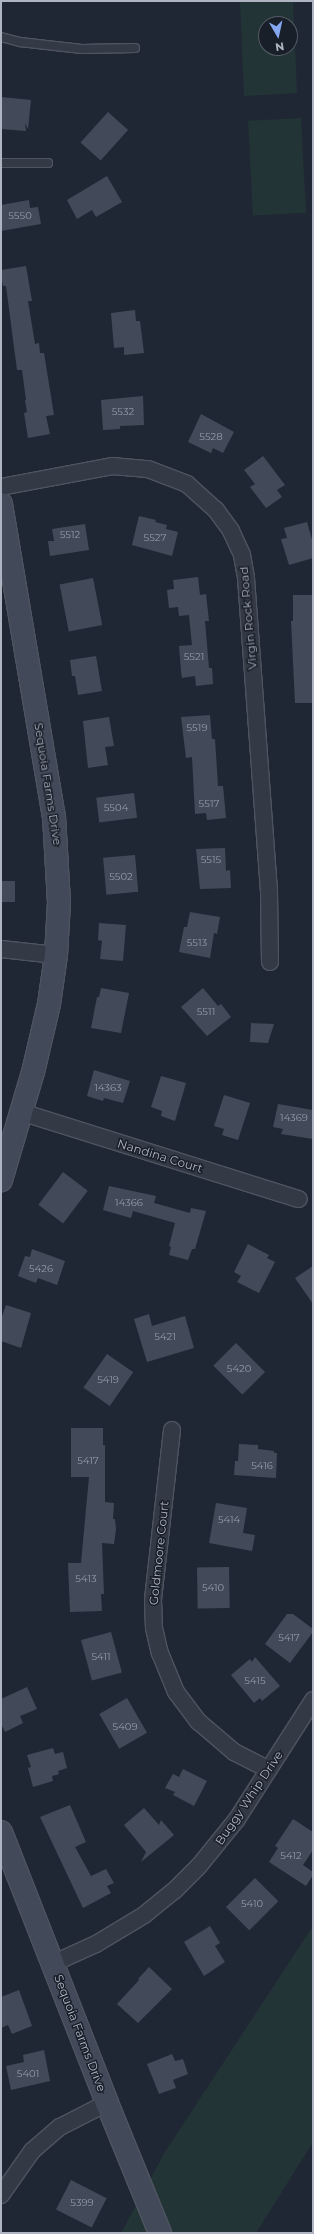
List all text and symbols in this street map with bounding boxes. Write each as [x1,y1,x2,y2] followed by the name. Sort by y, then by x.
[258,16,298,56] north arrow
[274,39,285,54] text: N
[8,210,32,222] house number: 5550
[112,406,134,418] house number: 5532
[199,431,223,443] house number: 5528
[60,529,80,541] house number: 5512
[144,532,166,544] house number: 5527
[236,566,260,670] street label: Virgin Rock Road
[184,651,204,663] house number: 5521
[31,722,65,846] street label: Sequoia Farms Drive
[187,722,207,734] house number: 5519
[199,798,219,810] house number: 5517
[104,802,128,814] house number: 5504
[201,854,221,866] house number: 5515
[109,871,133,883] house number: 5502
[187,937,207,949] house number: 5513
[197,1006,215,1018] house number: 5511
[94,1082,122,1094] house number: 14363
[280,1112,308,1124] house number: 14369
[116,1136,204,1176] street label: Nandina Court
[115,1197,143,1209] house number: 14366
[29,1263,53,1275] house number: 5426
[154,1331,176,1343] house number: 5421
[227,1363,251,1375] house number: 5420
[97,1374,119,1386] house number: 5419
[77,1455,99,1467] house number: 5417
[251,1460,273,1472] house number: 5416
[146,1500,172,1606] street label: Goldmoore Court
[218,1514,240,1526] house number: 5414
[75,1573,97,1585] house number: 5413
[202,1582,224,1594] house number: 5410
[278,1632,300,1644] house number: 5417
[91,1651,111,1663] house number: 5411
[244,1675,266,1687] house number: 5415
[113,1721,137,1733] house number: 5409
[212,1748,286,1848] street label: Buggy Whip Drive
[280,1850,302,1862] house number: 5412
[241,1898,263,1910] house number: 5410
[51,1972,109,2094] street label: Sequoia Farms Drive
[17,2068,39,2080] house number: 5401
[70,2197,94,2209] house number: 5399

